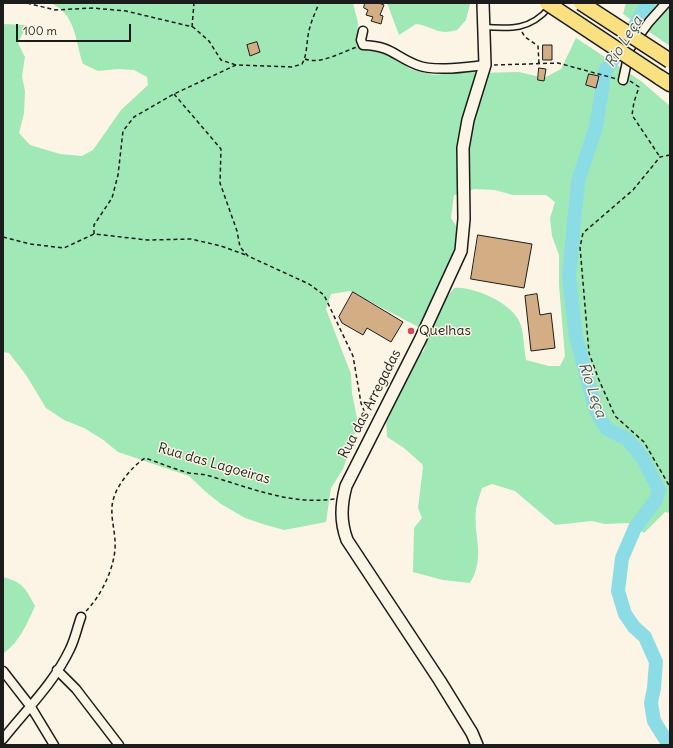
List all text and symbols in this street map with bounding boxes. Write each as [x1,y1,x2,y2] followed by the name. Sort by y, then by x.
[601,13,647,71] water label: Rio Leça
[18,16,133,42] scale bar
[23,23,57,38] text: 100 m
[419,323,471,339] place label: Quelhas
[406,326,416,336] marker: Quelhas
[335,347,405,461] street label: Rua das Arregadas
[574,360,610,420] water label: Rio Leça
[156,440,272,488] street label: Rua das Lagoeiras

